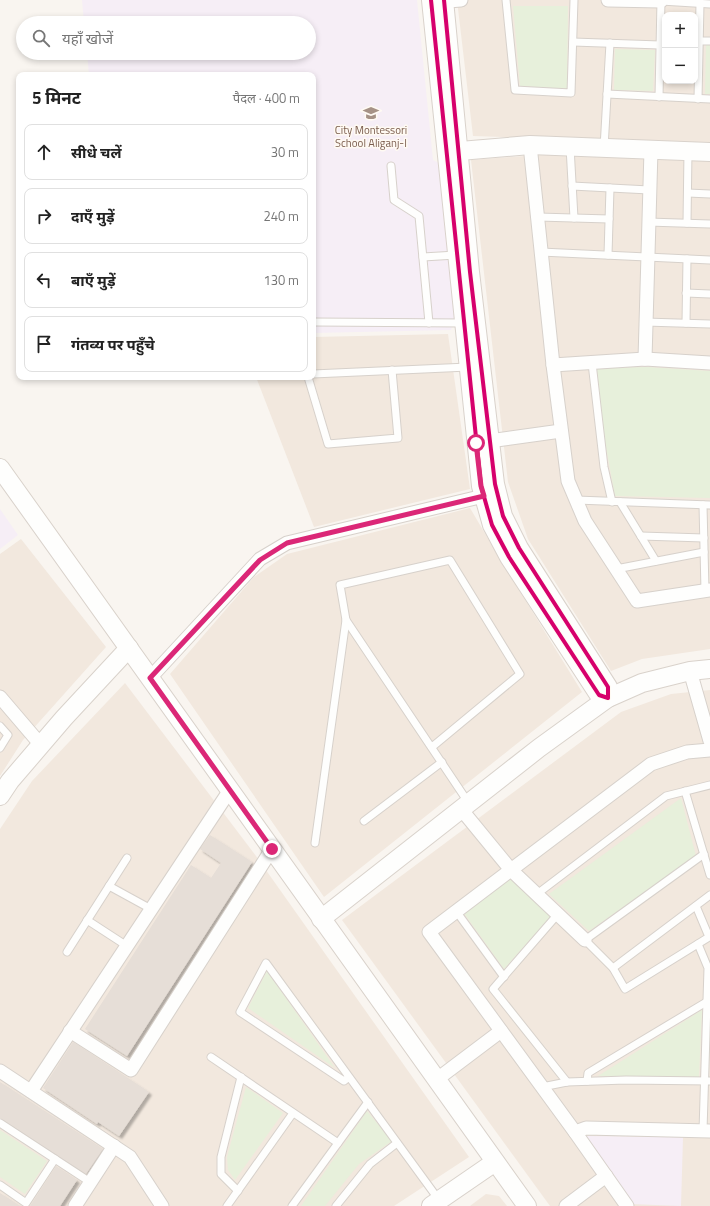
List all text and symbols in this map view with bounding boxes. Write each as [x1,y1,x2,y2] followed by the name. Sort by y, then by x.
[662,12,698,84] map controls
[662,12,698,48] button: +
[16,16,316,60] search box
[30,27,52,49] icon: search
[62,27,113,50] text: यहाँ खोजें
[662,48,698,84] button: −
[32,85,81,111] text: 5 मिनट
[233,88,300,108] text: पैदल · 400 m
[362,104,380,122] school or university icon: City Montessori School Aliganj-I
[335,122,407,151] place label: City Montessori School Aliganj-I
[33,141,55,163] icon: ahead
[71,141,122,164] text: सीधे चलें
[271,142,299,162] text: 30 m
[33,205,55,227] icon: right
[71,205,115,228] text: दाएँ मुड़ें
[263,206,299,226] text: 240 m
[33,269,55,291] icon: left
[71,269,115,292] text: बाएँ मुड़ें
[263,270,299,290] text: 130 m
[33,333,55,355] icon: arrive
[71,333,155,356] text: गंतव्य पर पहुँचे
[467,434,485,452] route start
[263,840,281,858] route end

